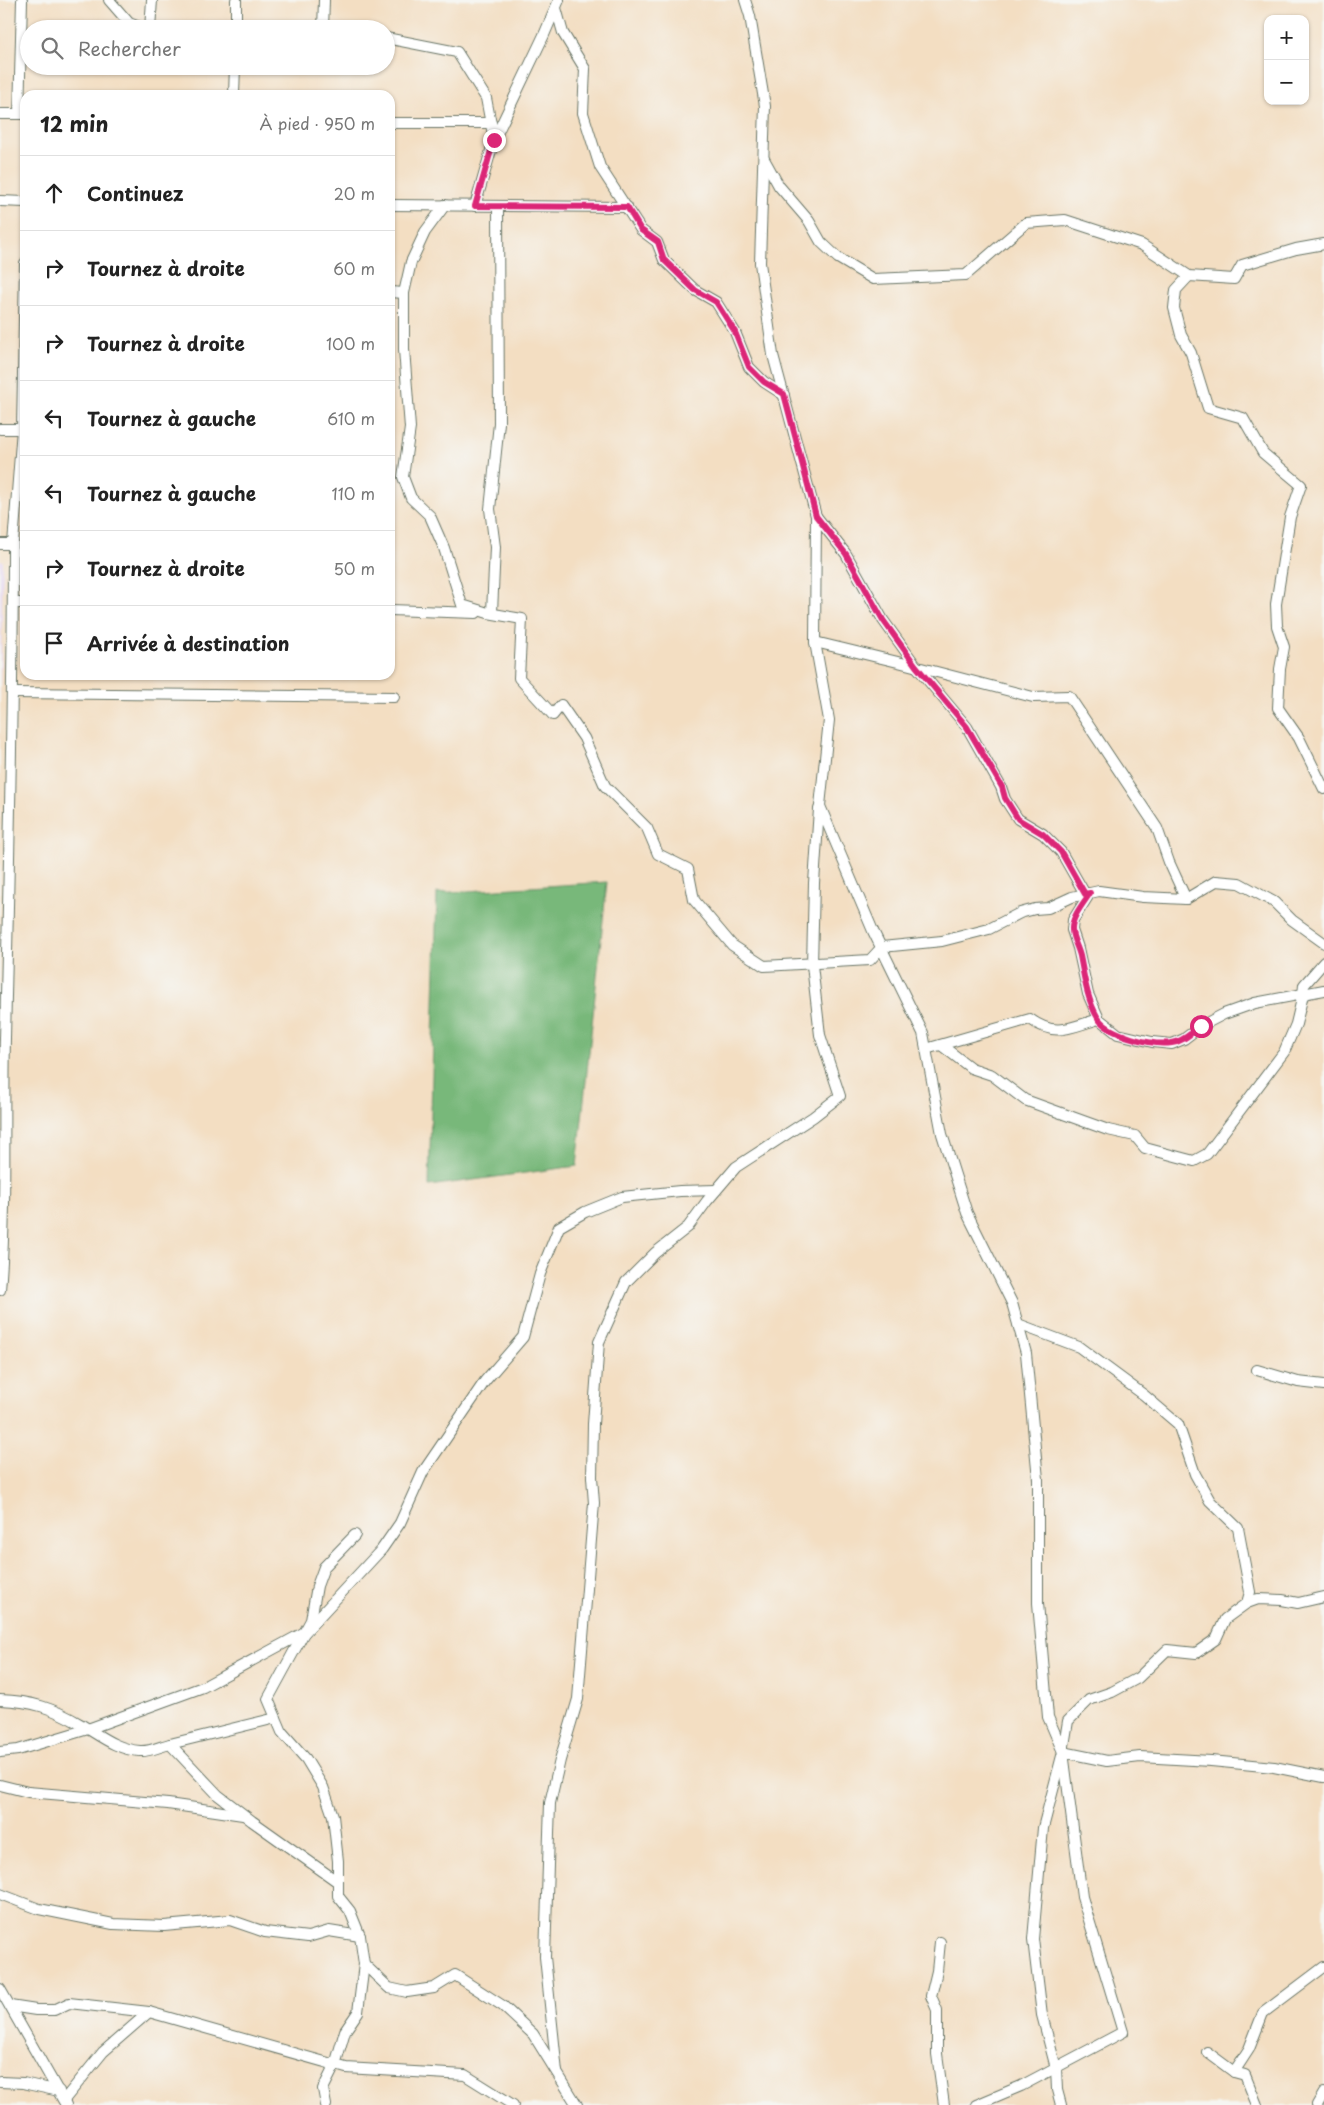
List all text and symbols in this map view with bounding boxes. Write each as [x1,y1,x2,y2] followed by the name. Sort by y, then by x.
[1264,15,1309,105] map controls
[1264,15,1309,60] button: +
[20,20,395,75] search box
[38,34,66,62] icon: search
[78,34,181,62] text: Rechercher
[1264,60,1309,105] button: −
[40,107,109,139] text: 12 min
[260,111,375,135] text: À pied · 950 m
[483,129,506,152] route end
[40,179,68,207] icon: ahead
[87,179,184,207] text: Continuez
[334,181,375,205] text: 20 m
[40,254,68,282] icon: right
[87,254,245,282] text: Tournez à droite
[333,256,375,280] text: 60 m
[40,329,68,357] icon: right
[87,329,245,357] text: Tournez à droite
[326,331,375,355] text: 100 m
[40,404,68,432] icon: left
[87,404,256,432] text: Tournez à gauche
[327,406,375,430] text: 610 m
[40,479,68,507] icon: left
[87,479,256,507] text: Tournez à gauche
[332,481,375,505] text: 110 m
[40,554,68,582] icon: right
[87,554,245,582] text: Tournez à droite
[334,556,375,580] text: 50 m
[40,629,68,657] icon: arrive
[87,629,290,657] text: Arrivée à destination
[1190,1015,1213,1038] route start

